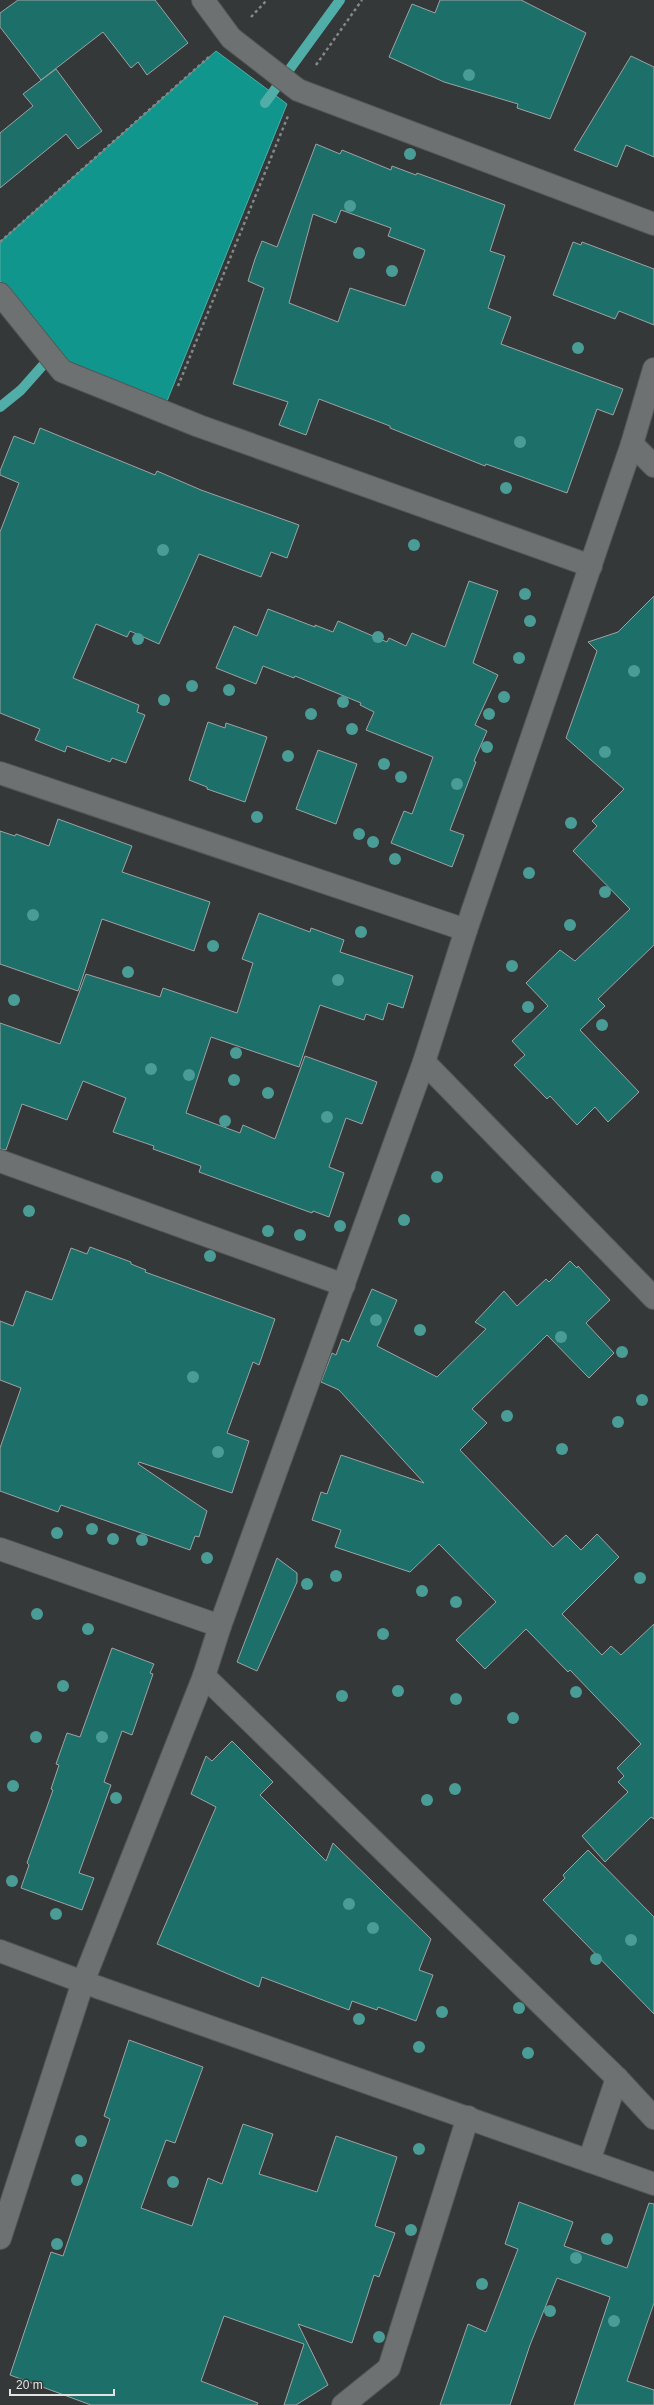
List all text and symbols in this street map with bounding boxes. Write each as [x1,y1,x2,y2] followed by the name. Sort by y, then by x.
[10,2371,114,2397] scale bar
[16,2378,43,2392] text: 20 m

